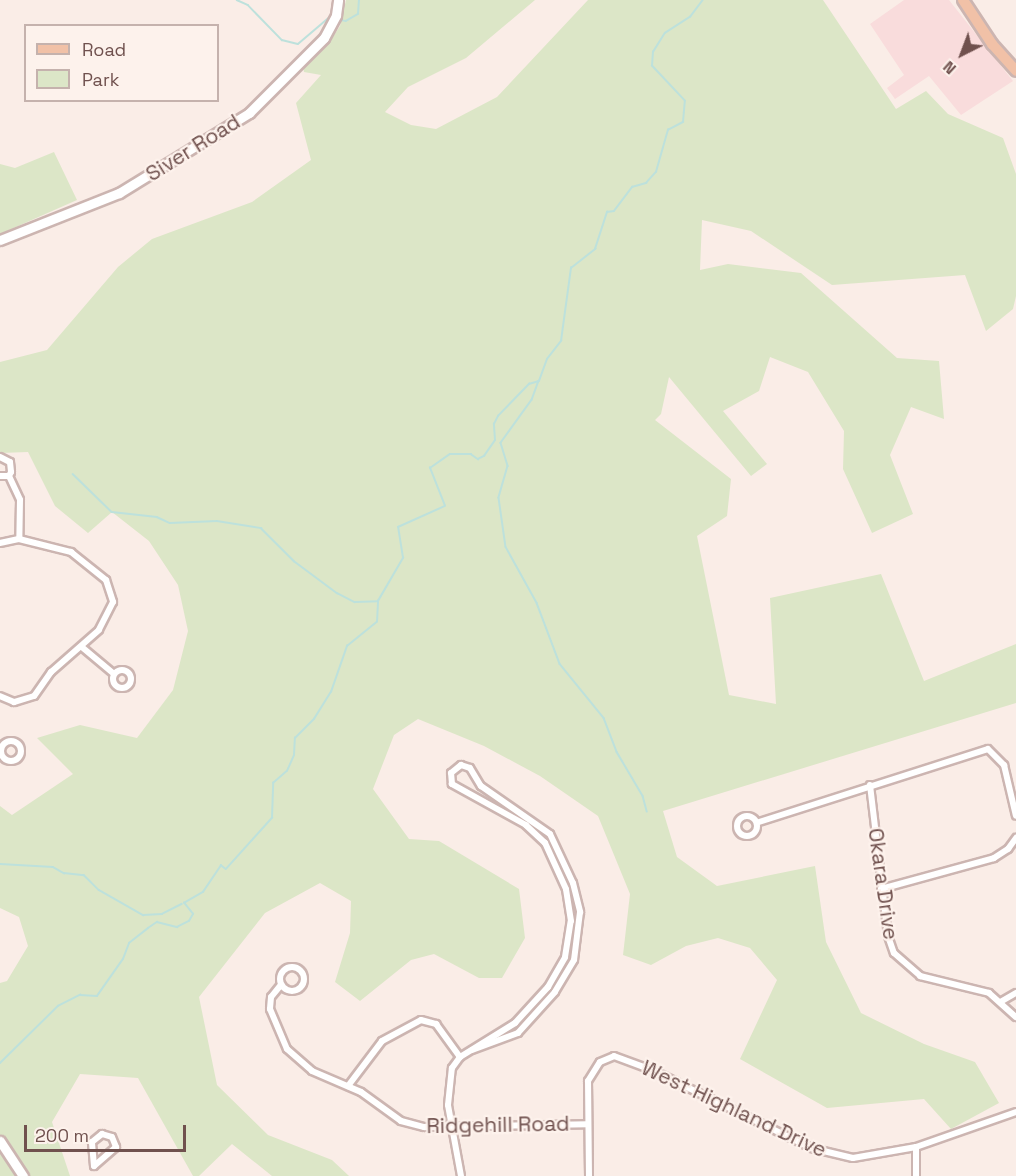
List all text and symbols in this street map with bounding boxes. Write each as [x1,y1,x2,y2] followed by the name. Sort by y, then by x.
[24,24,219,102] legend
[932,24,992,84] north arrow
[82,38,126,61] text: Road
[939,56,961,79] text: N
[82,68,119,91] text: Park
[141,109,245,187] street label: Siver Road
[863,827,903,941] street label: Okara Drive
[638,1055,830,1163] street label: West Highland Drive
[426,1111,570,1139] street label: Ridgehill Road
[27,1113,189,1151] scale bar
[35,1124,89,1147] text: 200 m

